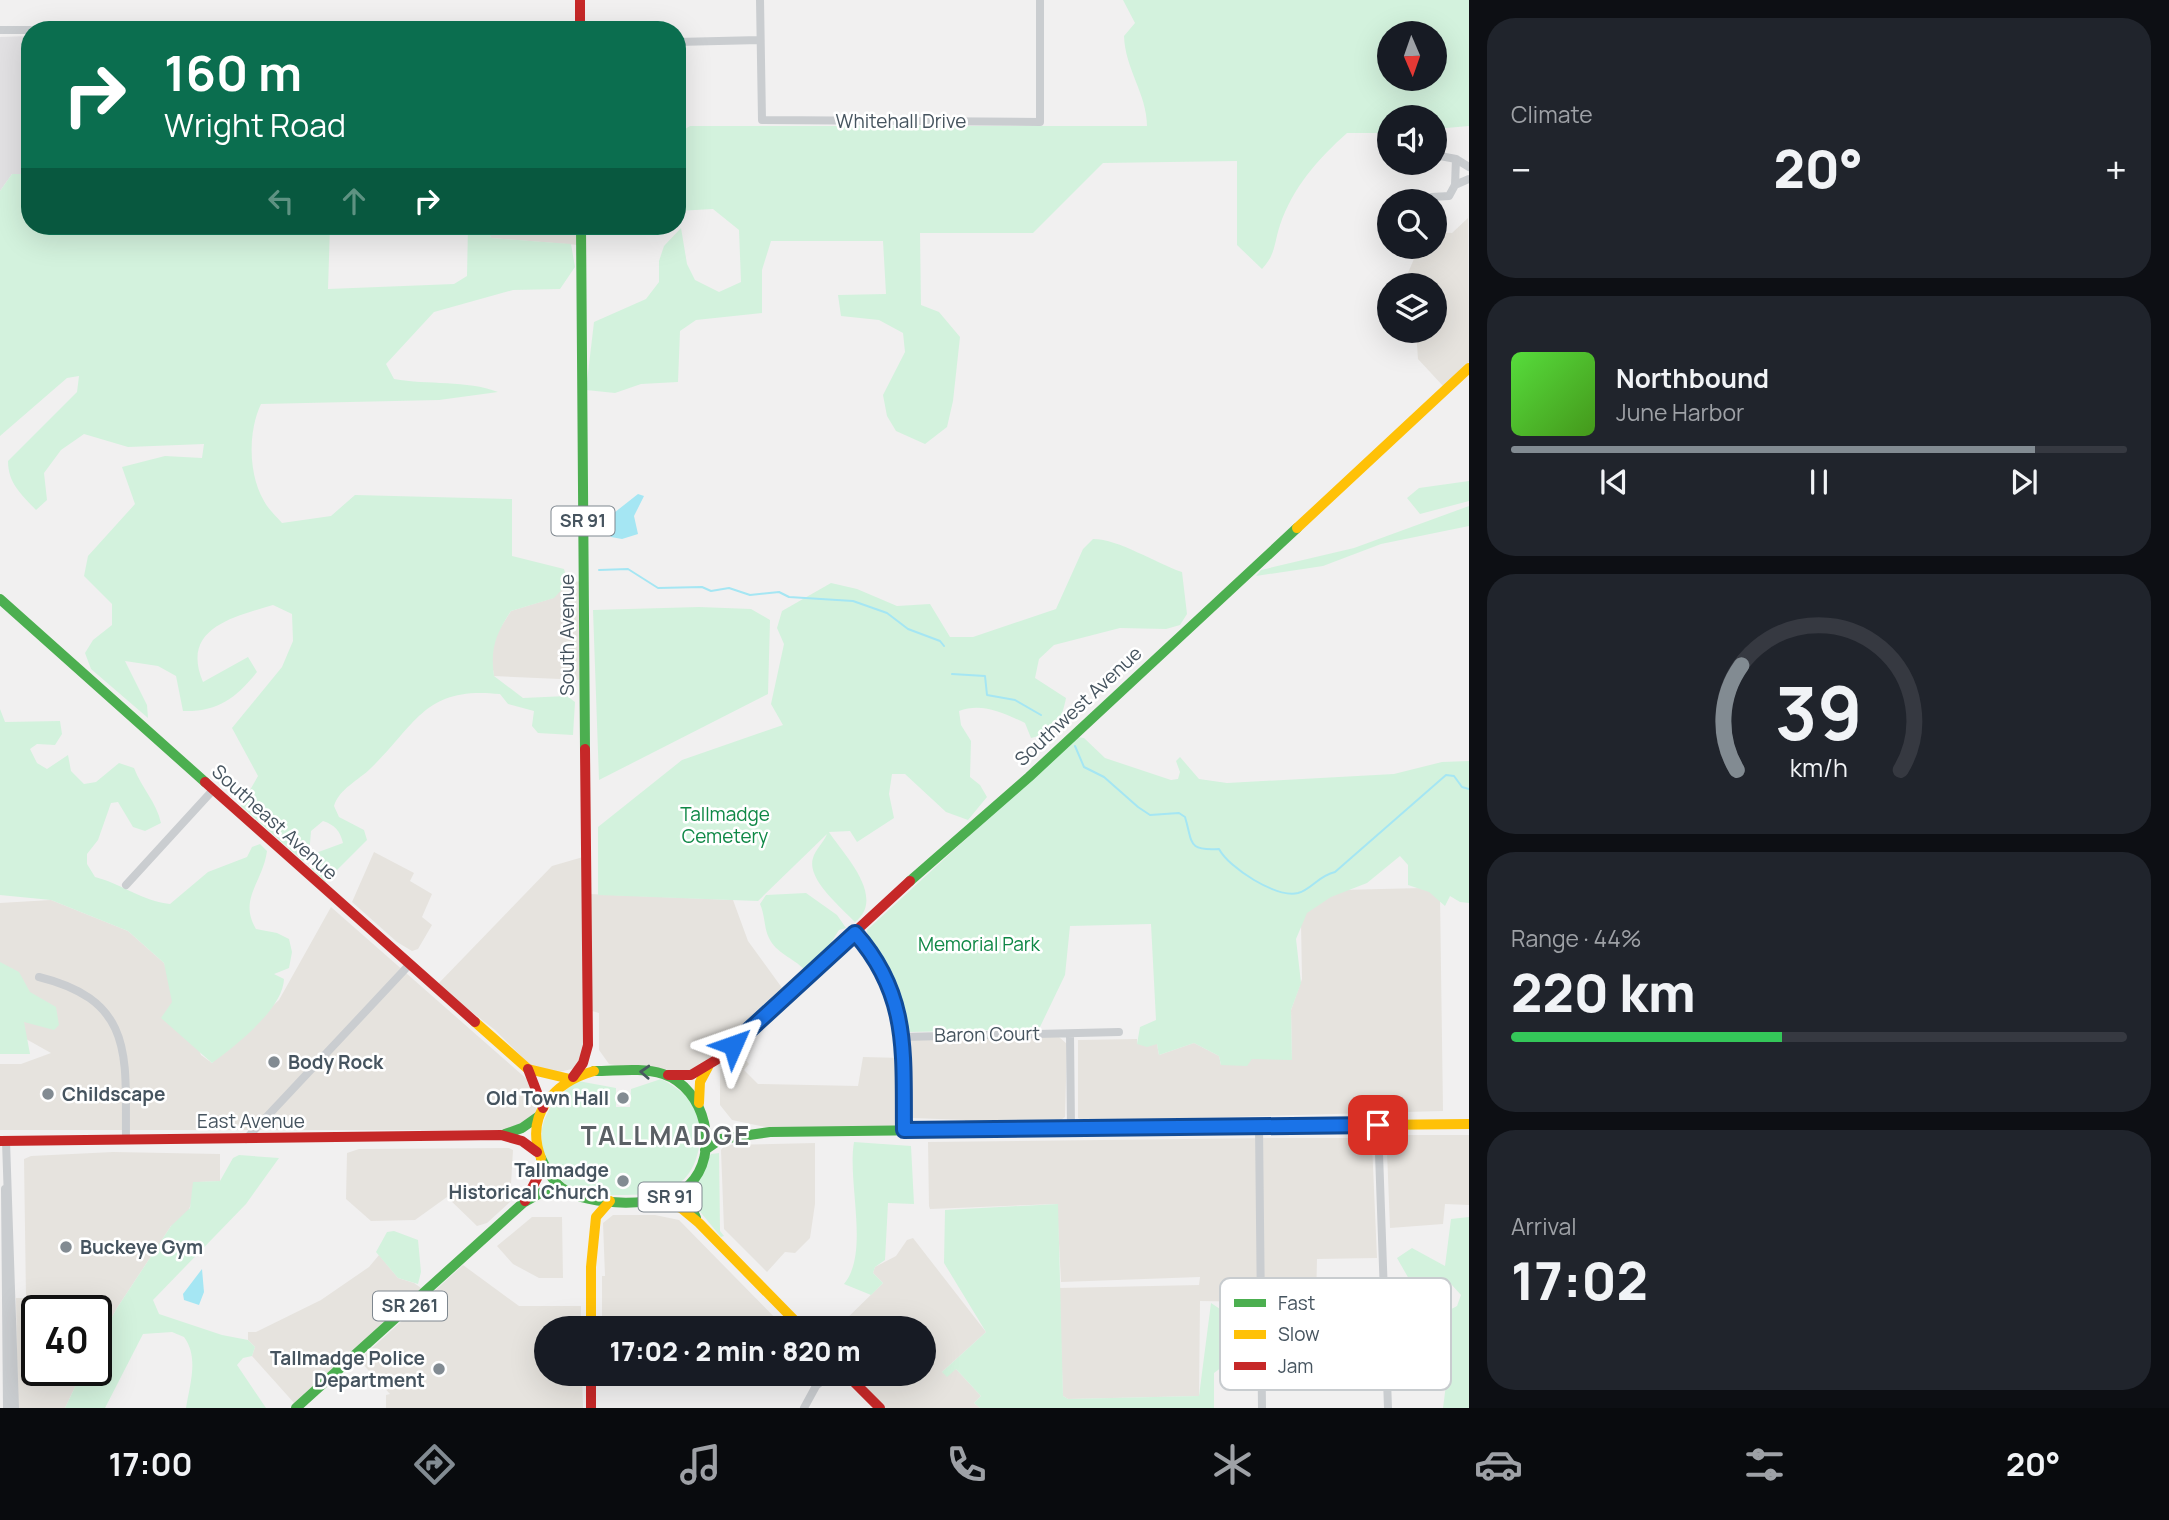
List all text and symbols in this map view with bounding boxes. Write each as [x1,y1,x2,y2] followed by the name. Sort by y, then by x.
[1377,21,1447,91] north arrow
[1377,21,1447,343] map controls
[164,39,302,106] text: 160 m
[49,49,140,140] icon: right
[1511,98,1593,130] text: Climate
[164,103,346,147] text: Wright Road
[1377,105,1447,175] button: sound
[836,108,966,134] street label: Whitehall Drive
[1773,133,1863,204] text: 20°
[1511,143,1532,195] text: −
[2105,143,2127,195] text: +
[262,182,300,220] icon: left
[335,182,373,220] icon: ahead
[408,182,446,220] icon: right
[1377,189,1447,259] button: search
[1377,273,1447,343] button: layers
[1616,360,1769,396] text: Northbound
[1616,396,1744,428] text: June Harbor
[1595,463,1633,501] icon: previous
[1800,463,1838,501] icon: pause
[2005,463,2043,501] icon: next
[552,506,614,536] road number: SR 91
[554,574,580,696] street label: South Avenue
[1009,640,1147,772] street label: Southwest Avenue
[1775,662,1863,762] text: 39
[1790,750,1848,785] text: km/h
[206,758,344,886] street label: Southeast Avenue
[680,801,770,849] park label: Tallmadge Cemetery
[1511,922,1642,954] text: Range · 44%
[918,931,1041,957] park label: Memorial Park
[1511,957,1696,1028] text: 220 km
[696,1008,770,1082] position arrow
[934,1020,1040,1048] street label: Baron Court
[288,1049,384,1075] place label: Body Rock
[266,1054,282,1070] marker: Body Rock
[639,1065,650,1080] one-way arrow
[62,1081,165,1107] place label: Childscape
[486,1085,609,1111] place label: Old Town Hall
[40,1086,56,1102] marker: Childscape
[615,1090,631,1106] marker: Old Town Hall
[1348,1095,1408,1155] pin
[1359,1106,1397,1144] icon: arrive
[197,1108,305,1134] street label: East Avenue
[581,1117,751,1153] district label: TALLMADGE
[448,1157,609,1205] place label: Tallmadge Historical Church
[615,1173,631,1189] marker: Tallmadge Historical Church
[638,1182,702,1212] road number: SR 91
[1511,1210,1577,1242] text: Arrival
[80,1234,203,1260] place label: Buckeye Gym
[58,1239,74,1255] marker: Buckeye Gym
[1511,1245,1648,1316] text: 17:02
[1220,1278,1451,1390] legend
[1278,1290,1315,1316] text: Fast
[373,1292,447,1321] road number: SR 261
[21,1295,112,1386] speed limit sign: 40
[1278,1321,1320,1347] text: Slow
[609,1333,861,1369] text: 17:02 · 2 min · 820 m
[270,1345,425,1393] place label: Tallmadge Police Department
[1278,1353,1313,1379] text: Jam
[431,1361,447,1377] marker: Tallmadge Police Department
[410,1440,459,1489] icon: directions
[676,1440,725,1489] icon: music
[942,1440,991,1489] icon: phone
[1208,1440,1257,1489] icon: climate
[1474,1440,1523,1489] icon: car
[1740,1440,1789,1489] icon: filters
[109,1442,193,1486] text: 17:00
[2006,1442,2060,1486] text: 20°

